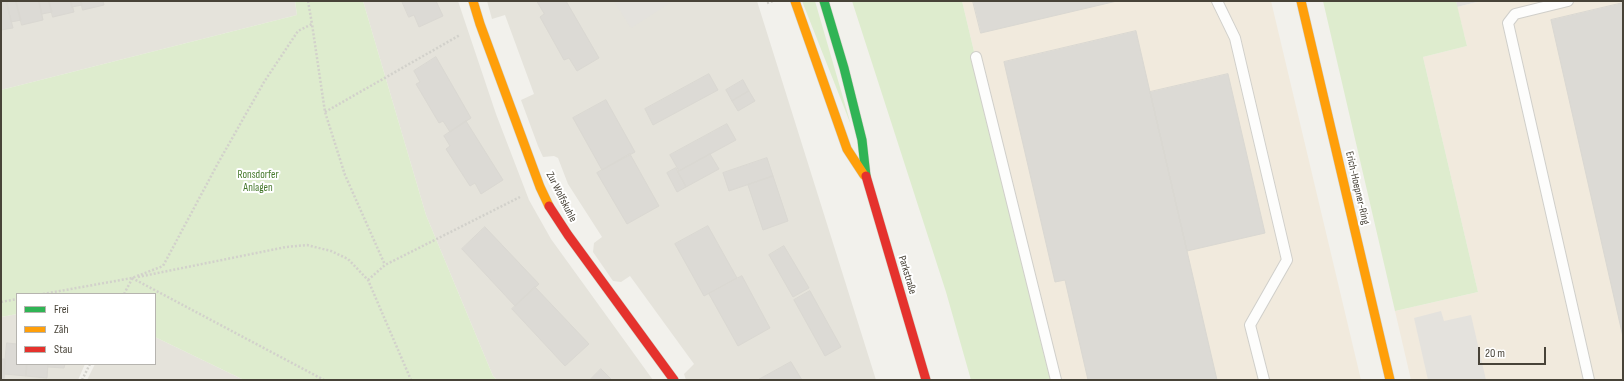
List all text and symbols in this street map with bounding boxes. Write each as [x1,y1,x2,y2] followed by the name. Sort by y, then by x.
[1342,150,1372,226] street label: Erich-Hoepner-Ring
[237,168,279,194] park label: Ronsdorfer Anlagen
[543,170,579,224] street label: Zur Wolfskuhle
[895,254,919,296] street label: Parkstraße
[16,293,156,365] legend
[54,302,69,317] text: Frei
[54,322,69,337] text: Zäh
[1480,339,1548,365] scale bar
[54,342,72,357] text: Stau
[1485,346,1505,361] text: 20 m

